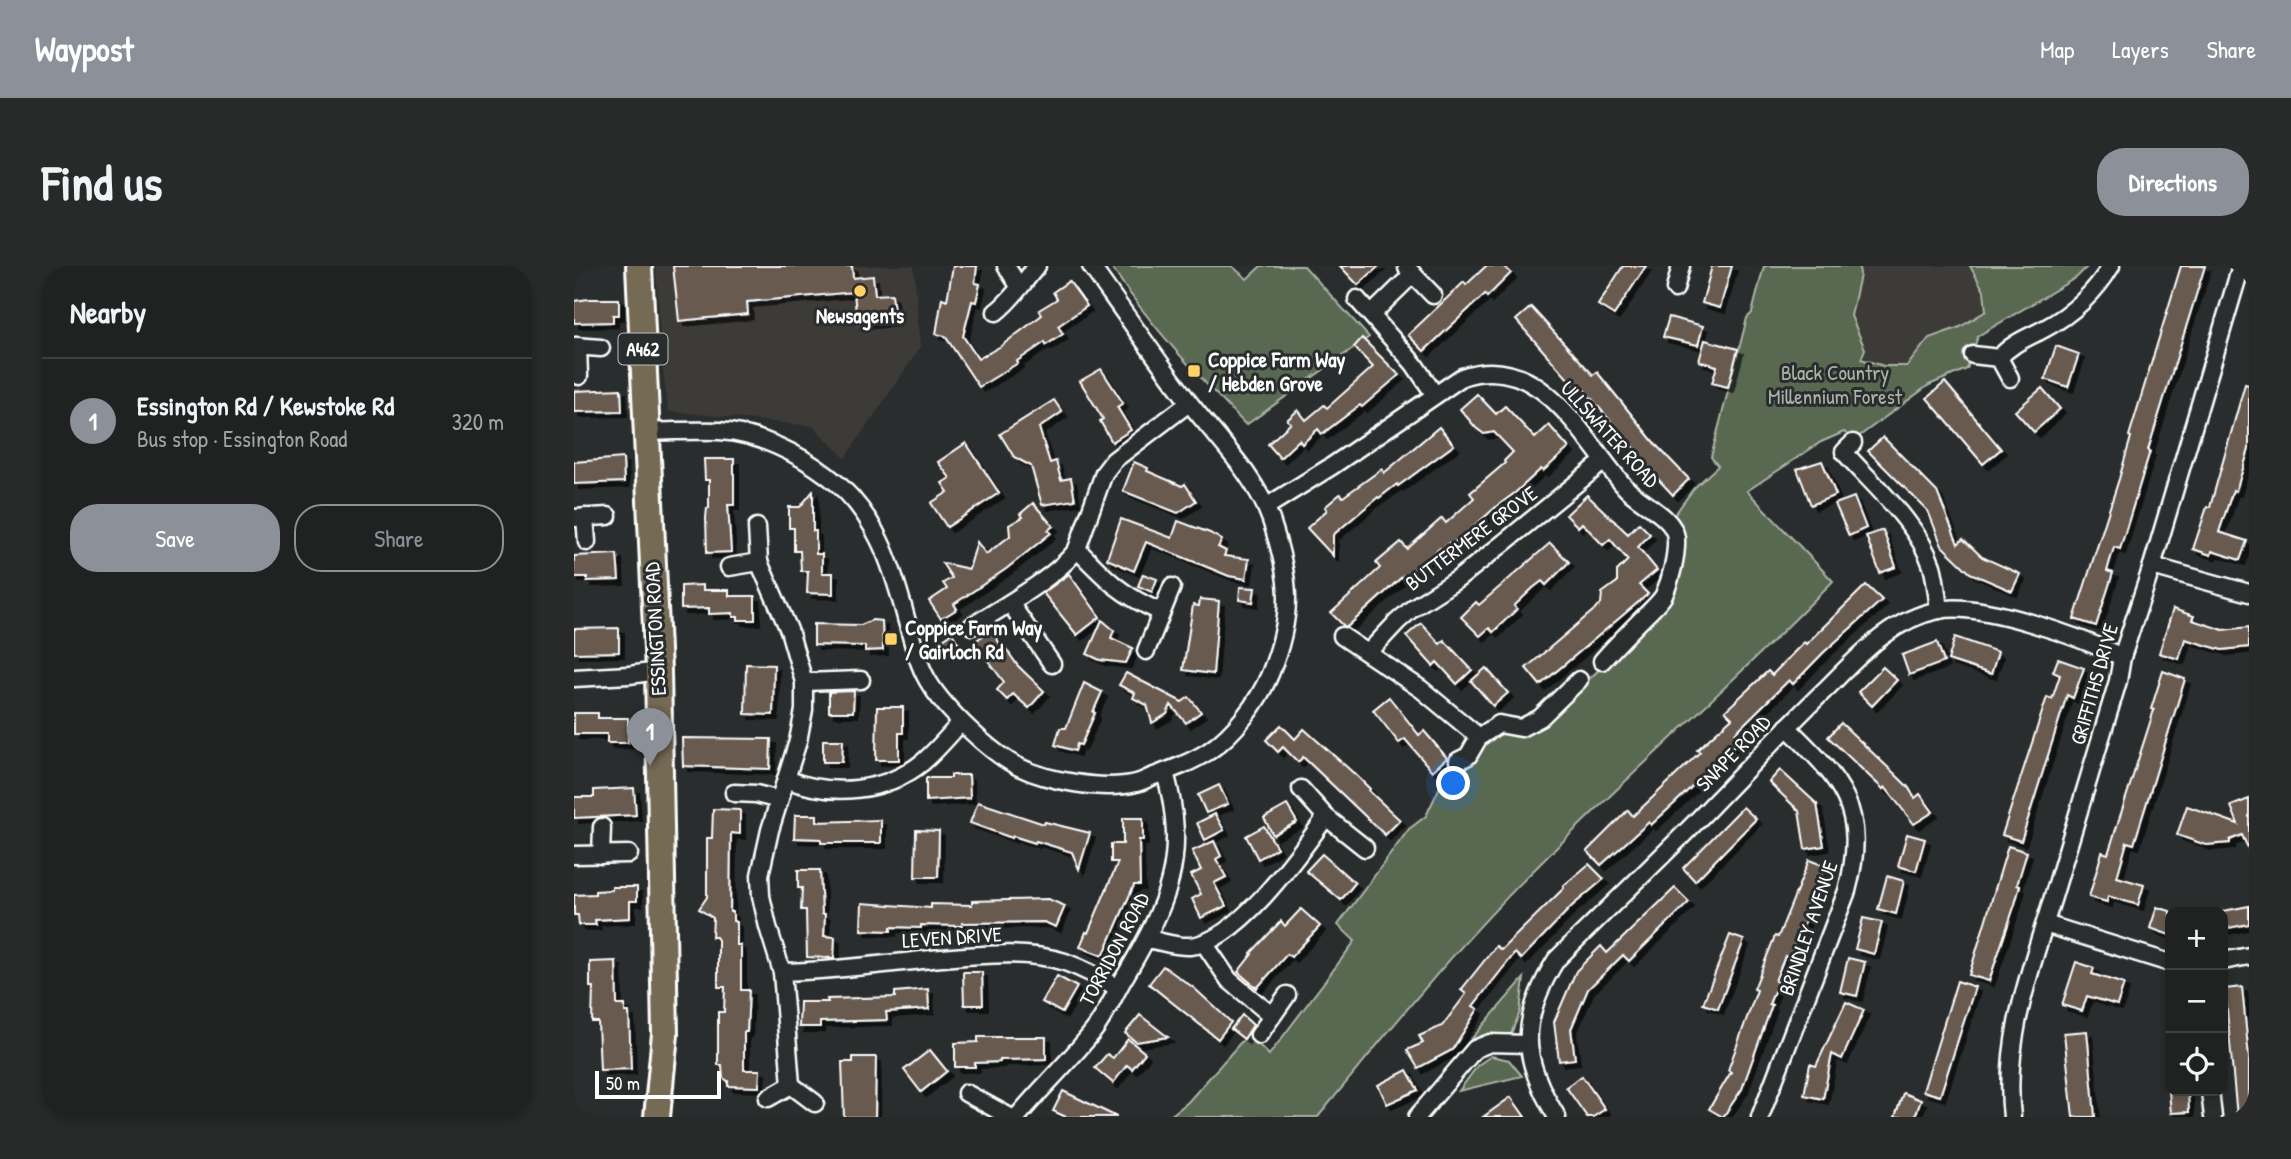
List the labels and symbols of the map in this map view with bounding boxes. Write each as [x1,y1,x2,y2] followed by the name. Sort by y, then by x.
[852,283,868,299] marker: Newsagents
[816,301,904,331] place label: Newsagents
[618,334,668,365] road number: A462
[1208,345,1345,398] place label: Coppice Farm Way / Hebden Grove
[1768,358,1903,411] park label: Black Country Millennium Forest
[1186,363,1202,379] marker: Coppice Farm Way / Hebden Grove
[1554,374,1666,494] street label: ULLSWATER ROAD
[1399,479,1543,597] street label: BUTTERMERE GROVE
[637,561,673,697] street label: ESSINGTON ROAD
[905,613,1042,666] place label: Coppice Farm Way / Gairloch Rd
[2063,620,2125,748] street label: GRIFFITHS DRIVE
[883,631,899,647] marker: Coppice Farm Way / Gairloch Rd
[627,708,673,766] pin: 1
[1689,708,1777,798] street label: SNAPE ROAD
[1436,766,1470,800] your location
[1771,857,1845,999] street label: BRINDLEY AVENUE
[1072,887,1156,1011] street label: TORRIDON ROAD
[901,919,1003,955] street label: LEVEN DRIVE
[595,1068,721,1100] scale bar

